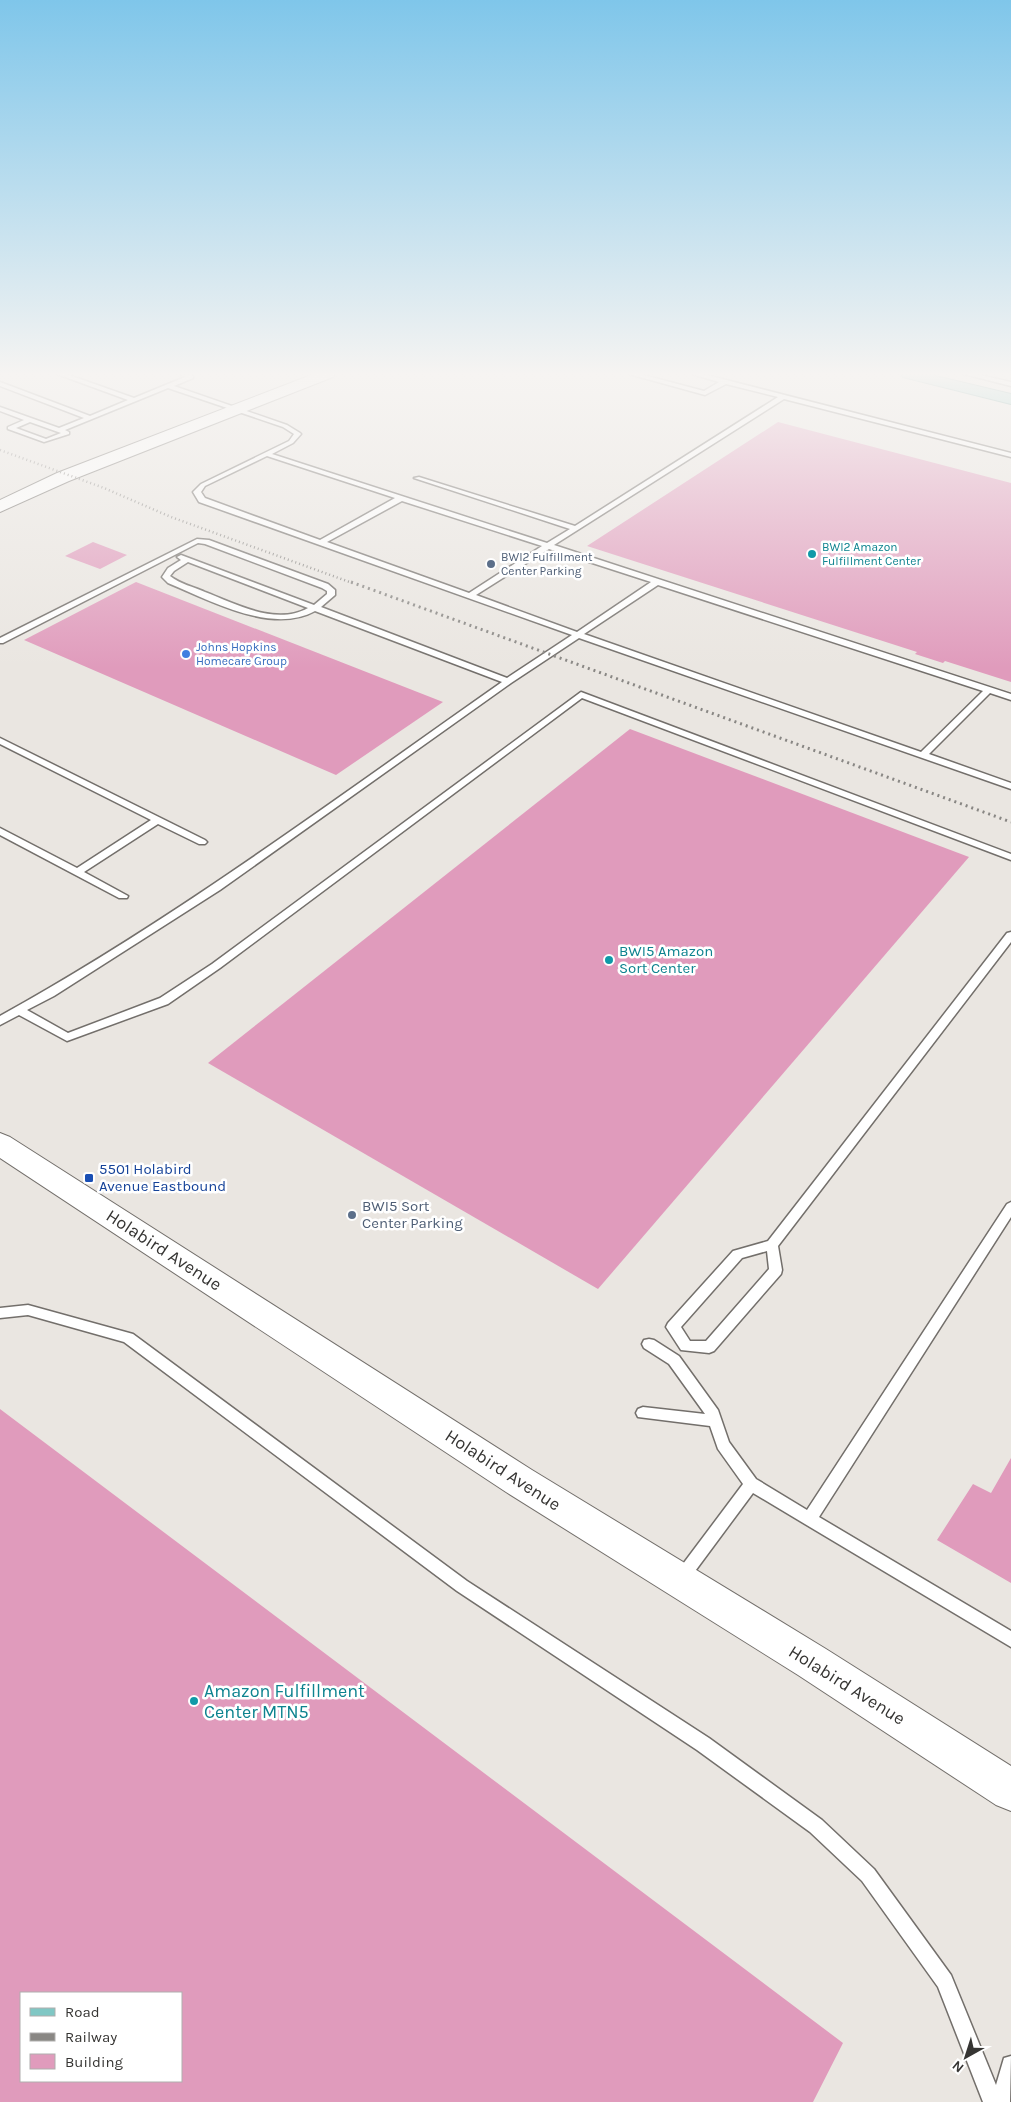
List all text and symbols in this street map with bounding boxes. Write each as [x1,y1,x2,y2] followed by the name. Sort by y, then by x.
[822,540,921,568] place label: BWI2 Amazon Fulfillment Center
[806,548,818,560] marker: BWI2 Amazon Fulfillment Center
[501,550,593,578] place label: BWI2 Fulfillment Center Parking
[485,558,497,570] marker: BWI2 Fulfillment Center Parking
[196,640,287,668] place label: Johns Hopkins Homecare Group
[180,648,192,660] marker: Johns Hopkins Homecare Group
[619,942,713,977] place label: BWI5 Amazon Sort Center
[603,954,615,966] marker: BWI5 Amazon Sort Center
[99,1160,226,1195] place label: 5501 Holabird Avenue Eastbound
[83,1172,95,1184] marker: 5501 Holabird Avenue Eastbound
[362,1197,463,1232] place label: BWI5 Sort Center Parking
[102,1204,226,1296] street label: Holabird Avenue
[346,1209,358,1221] marker: BWI5 Sort Center Parking
[441,1424,565,1516] street label: Holabird Avenue
[785,1640,909,1730] street label: Holabird Avenue
[204,1680,365,1723] place label: Amazon Fulfillment Center MTN5
[188,1695,200,1707] marker: Amazon Fulfillment Center MTN5
[20,1992,182,2082] legend
[65,2003,100,2021] text: Road
[65,2028,117,2046] text: Railway
[941,2032,991,2082] north arrow
[65,2053,123,2071] text: Building
[949,2057,967,2076] text: N

